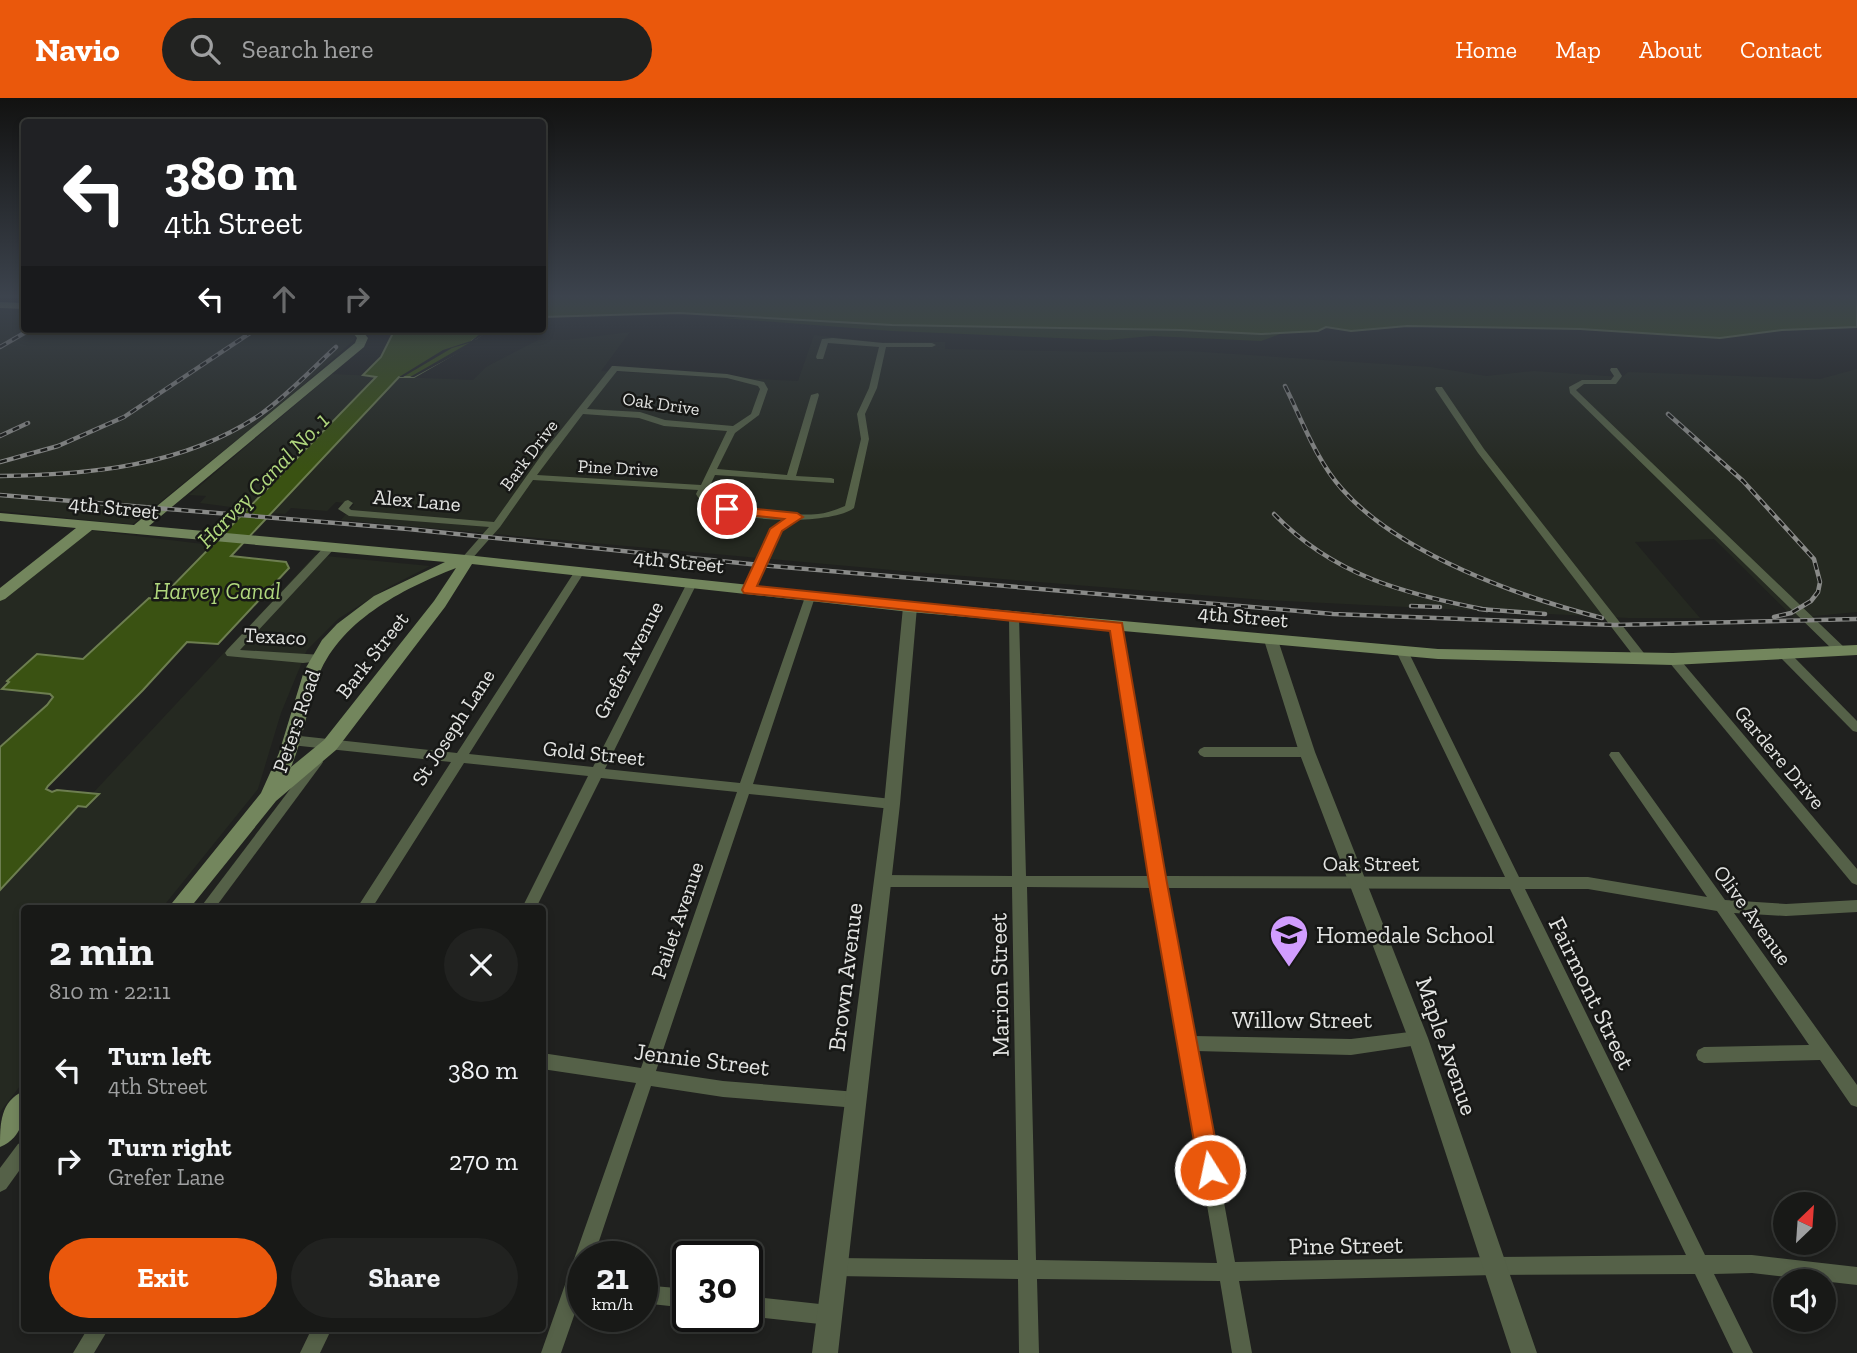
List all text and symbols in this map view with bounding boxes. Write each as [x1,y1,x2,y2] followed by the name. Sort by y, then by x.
[162,18,652,81] search box
[35,30,120,69] text: Navio
[186,30,224,68] icon: search
[242,33,374,65] text: Search here
[1455,35,1517,64] text: Home
[1555,35,1601,64] text: Map
[1639,35,1702,64] text: About
[1740,35,1822,64] text: Contact
[164,144,297,203] text: 380 m
[49,147,140,238] icon: left
[164,204,302,242] text: 4th Street
[192,280,230,318] icon: left
[265,280,303,318] icon: ahead
[338,280,376,318] icon: right
[621,388,701,420] street label: Oak Drive
[191,406,335,554] water label: Harvey Canal No. 1
[495,415,563,495] street label: Bark Drive
[577,455,659,481] street label: Pine Drive
[697,479,757,539] pin
[372,484,462,516] street label: Alex Lane
[68,490,161,524] street label: 4th Street
[708,490,746,528] icon: arrive
[633,544,726,578] street label: 4th Street
[153,577,281,605] water label: Harvey Canal
[588,597,668,723] street label: Grefer Avenue
[1197,600,1290,632] street label: 4th Street
[331,607,414,703] street label: Bark Street
[243,622,307,650] street label: Texaco
[406,664,500,790] street label: St Joseph Lane
[267,666,325,776] street label: Peters Road
[1729,700,1831,814] street label: Gardere Drive
[542,735,646,771] street label: Gold Street
[1323,851,1419,876] street label: Oak Street
[645,858,709,982] street label: Pailet Avenue
[1708,860,1798,970] street label: Olive Avenue
[821,901,869,1053] street label: Brown Avenue
[1543,912,1641,1074] street label: Fairmont Street
[983,913,1015,1057] street label: Marion Street
[1268,913,1310,968] school or university icon: Homedale School
[1316,920,1494,949] place label: Homedale School
[49,925,154,976] text: 2 min
[444,928,518,1002] button: close
[1410,973,1484,1119] street label: Maple Avenue
[49,977,171,1005] text: 810 m · 22:11
[1232,1005,1372,1034] street label: Willow Street
[633,1036,771,1082] street label: Jennie Street
[108,1040,211,1072] text: Turn left
[49,1051,87,1089] icon: left
[448,1054,518,1086] text: 380 m
[108,1072,207,1100] text: 4th Street
[108,1131,231,1163] text: Turn right
[1173,1133,1247,1207] position arrow
[49,1142,87,1180] icon: right
[449,1145,518,1177] text: 270 m
[108,1163,225,1191] text: Grefer Lane
[1773,1192,1836,1255] north arrow
[1773,1192,1836,1332] map controls
[1289,1230,1403,1260] street label: Pine Street
[49,1238,277,1318] button: Exit
[291,1238,518,1318] button: Share
[672,1241,763,1332] speed limit sign: 30
[596,1256,629,1298] text: 21
[1773,1269,1836,1332] button: sound
[592,1293,633,1315] text: km/h

